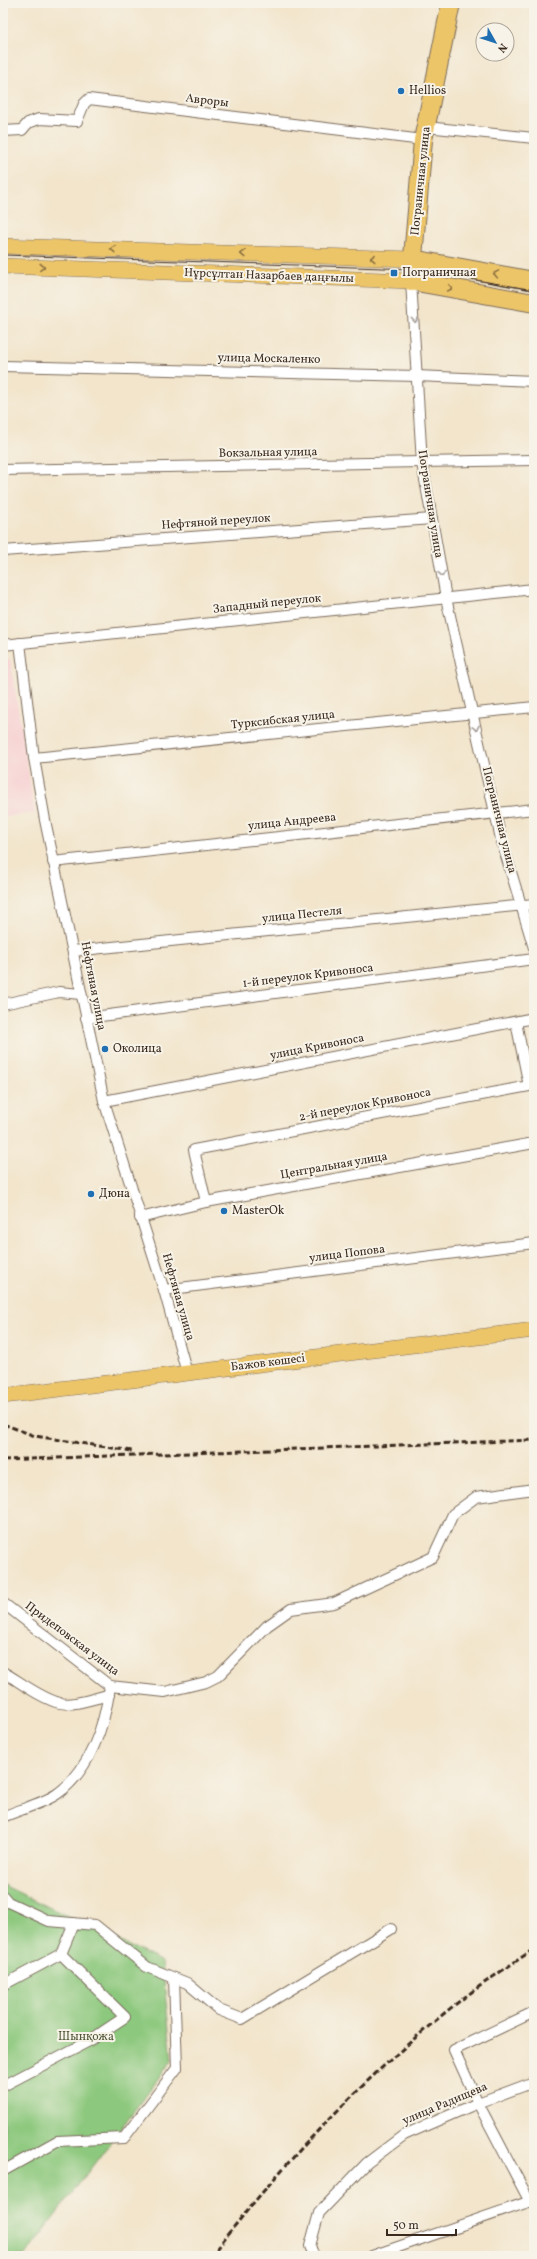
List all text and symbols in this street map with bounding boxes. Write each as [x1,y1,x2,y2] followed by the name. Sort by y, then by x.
[475,22,515,62] north arrow
[493,40,510,55] text: N
[409,83,446,99] place label: Hellios
[396,86,406,96] marker: Hellios
[185,90,230,112] street label: Авроры
[407,126,435,236] street label: Пограничная улица
[110,245,116,254] one-way arrow
[240,250,246,258] one-way arrow
[370,254,376,262] one-way arrow
[39,263,45,271] one-way arrow
[184,265,355,287] street label: Нұрсұлтан Назарбаев даңғылы
[402,265,476,281] place label: Пограничная
[389,268,399,278] marker: Пограничная
[492,270,499,279] one-way arrow
[447,283,453,292] one-way arrow
[410,317,419,323] one-way arrow
[217,350,321,368] street label: улица Москаленко
[218,444,318,462] street label: Вокзальная улица
[414,449,446,559] street label: Пограничная улица
[161,510,272,534] street label: Нефтяной переулок
[437,571,446,577] one-way arrow
[212,590,322,618] street label: Западный переулок
[230,707,336,733] street label: Турксибская улица
[471,725,479,731] one-way arrow
[478,765,520,875] street label: Пограничная улица
[247,809,337,835] street label: улица Андреева
[261,903,343,927] street label: улица Пестеля
[77,940,109,1032] street label: Нефтяная улица
[242,960,374,992] street label: 1-й переулок Кривоноса
[269,1030,365,1064] street label: улица Кривоноса
[113,1041,162,1057] place label: Околица
[100,1044,110,1054] marker: Околица
[298,1084,432,1126] street label: 2-й переулок Кривоноса
[279,1149,389,1183] street label: Центральная улица
[99,1186,130,1202] place label: Дюна
[86,1189,96,1199] marker: Дюна
[232,1203,285,1219] place label: MasterOk
[219,1206,229,1216] marker: MasterOk
[308,1241,386,1267] street label: улица Попова
[158,1251,198,1343] street label: Нефтяная улица
[230,1350,306,1375] street label: Бажов көшесі
[21,1598,123,1680] street label: Придеповская улица
[58,2029,114,2045] park label: Шынқожа
[400,2079,490,2129] street label: улица Радищева
[387,2211,456,2237] scale bar
[393,2218,419,2234] text: 50 m

